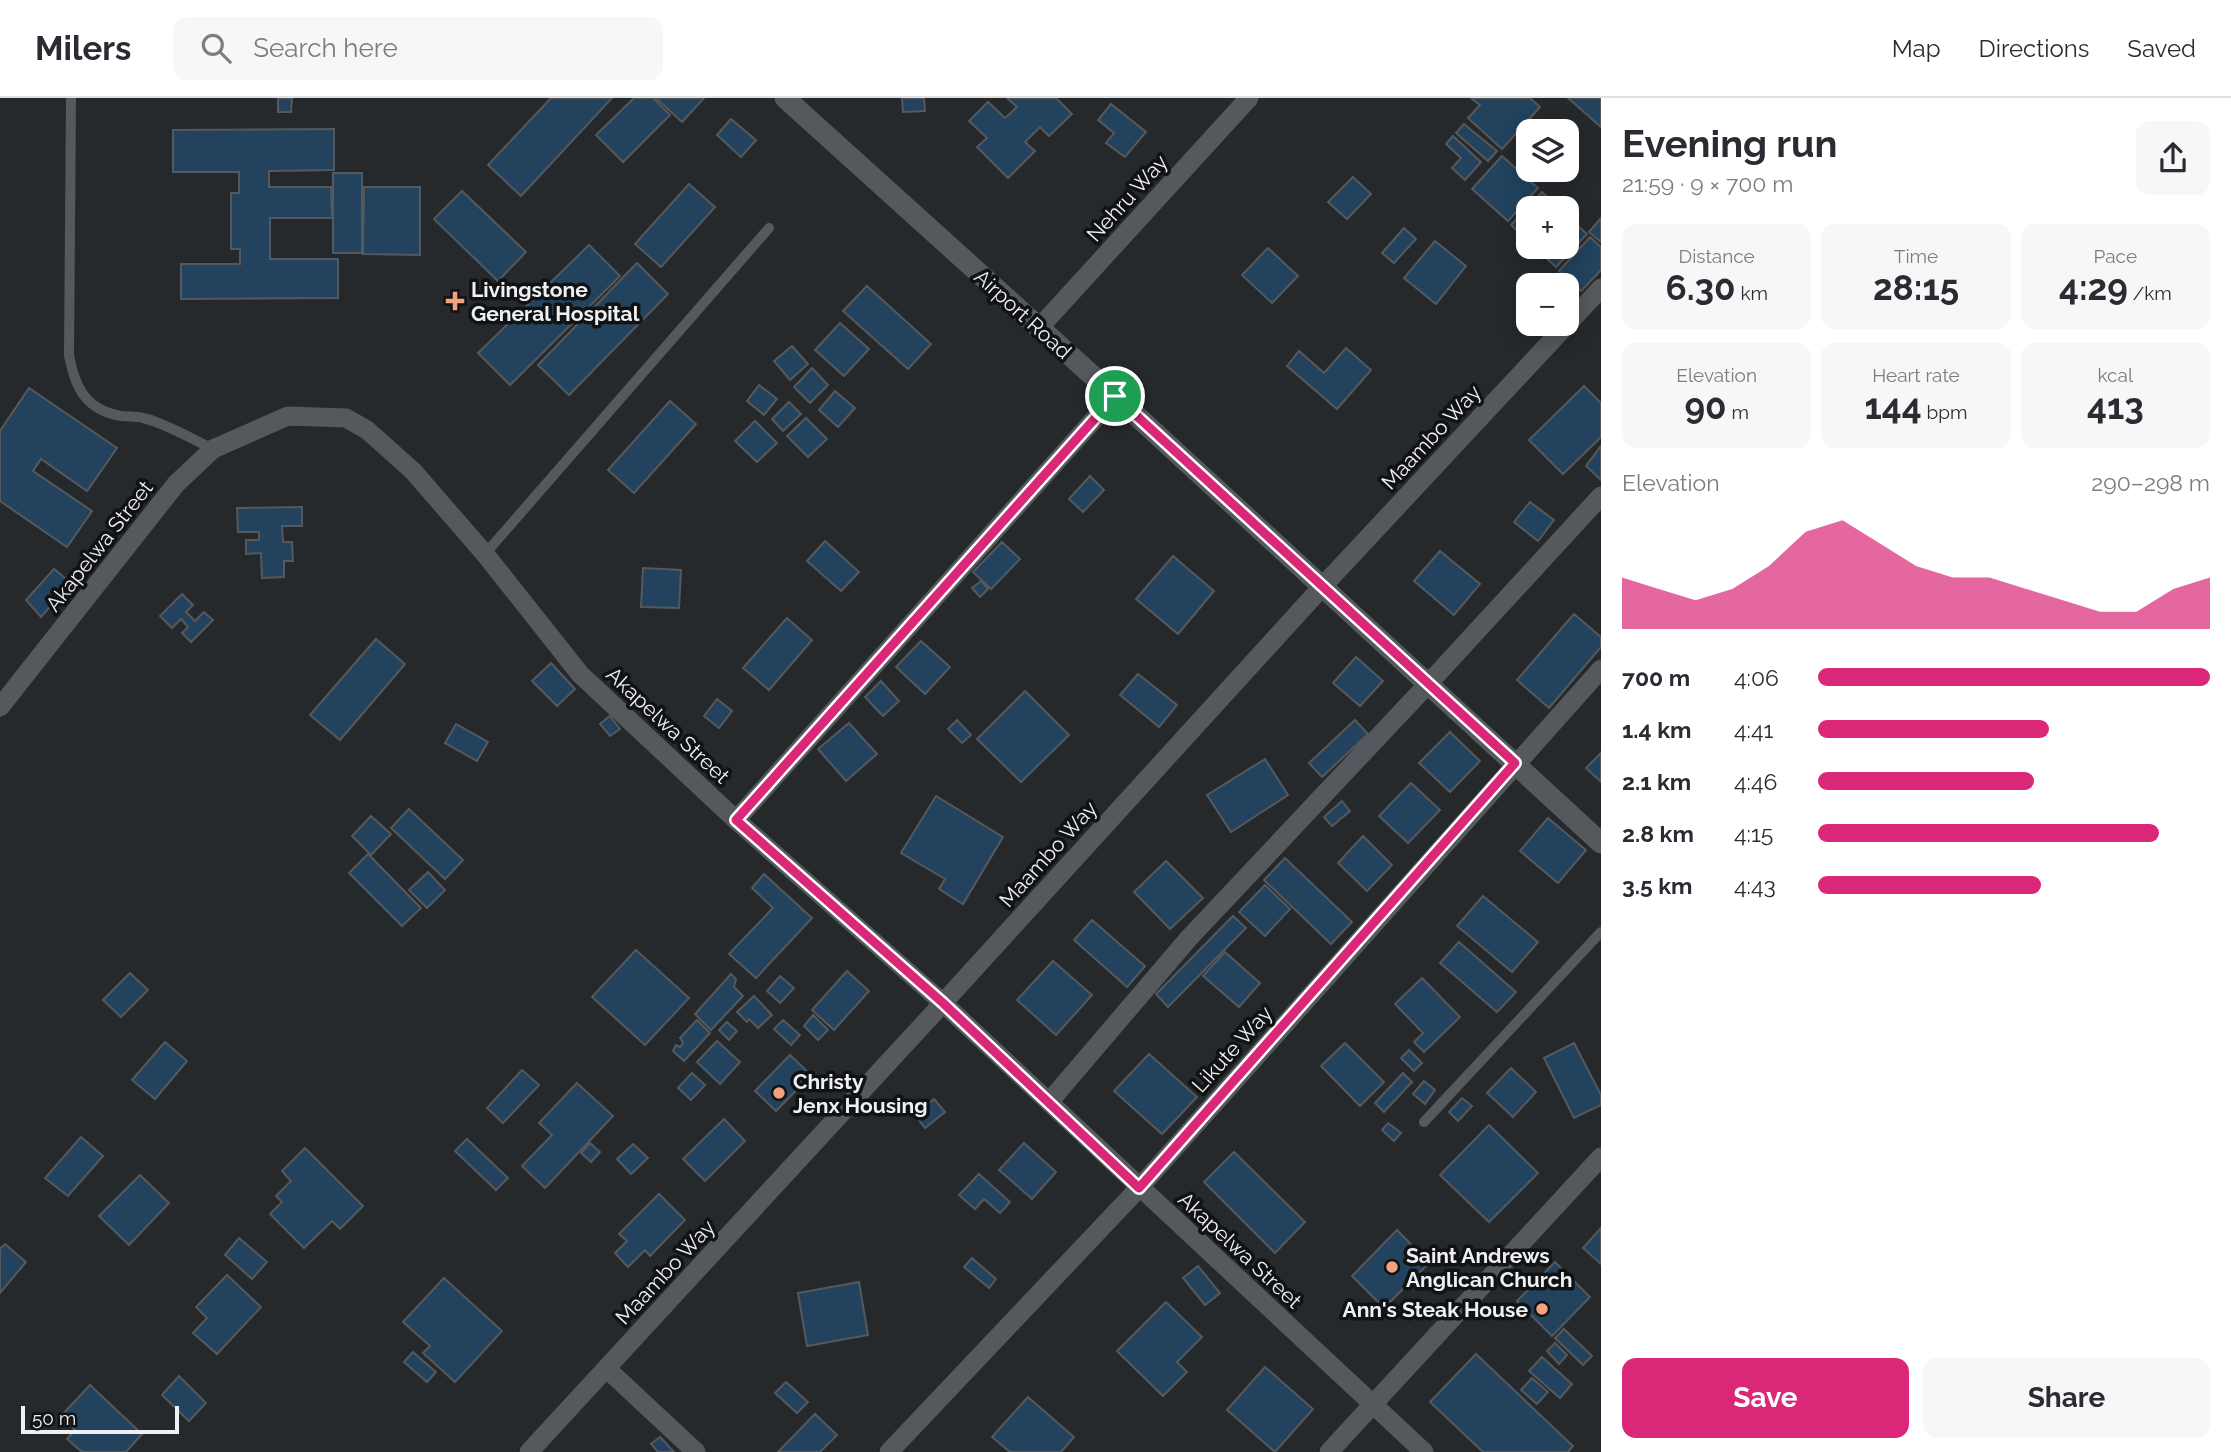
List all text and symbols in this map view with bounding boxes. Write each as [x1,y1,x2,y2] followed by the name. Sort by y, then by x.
[173,17,663,80] search box
[35,29,131,68] text: Milers
[197,29,235,67] icon: search
[253,33,398,63] text: Search here
[1892,34,1941,63] text: Map
[1979,34,2089,63] text: Directions
[2127,34,2196,63] text: Saved
[1516,119,1579,336] map controls
[1516,119,1579,182] button: layers
[1622,121,1837,166] text: Evening run
[2136,121,2210,195] button: share
[1081,149,1173,247] street label: Nehru Way
[1622,170,1793,197] text: 21:59 · 9 × 700 m
[1516,196,1579,259] button: +
[1679,245,1755,267] text: Distance
[1894,245,1938,267] text: Time
[2094,245,2137,267] text: Pace
[969,264,1077,364] street label: Airport Road
[1665,267,1736,308] text: 6.30
[1873,267,1959,308] text: 28:15
[2059,267,2128,308] text: 4:29
[1516,273,1579,336] button: −
[471,277,640,326] place label: Livingstone General Hospital
[1736,282,1768,304] text: km
[2128,282,2172,304] text: /km
[445,291,465,311] marker: Livingstone General Hospital
[1676,364,1757,386] text: Elevation
[1872,364,1960,386] text: Heart rate
[2098,364,2133,386] text: kcal
[1085,366,1145,426] pin
[1096,377,1134,415] icon: arrive
[1376,379,1486,495] street label: Maambo Way
[1684,386,1727,427] text: 90
[1864,386,1922,427] text: 144
[2087,386,2144,427] text: 413
[1727,401,1749,423] text: m
[1922,401,1968,423] text: bpm
[1622,469,1720,496] text: Elevation
[2091,469,2210,496] text: 290–298 m
[40,476,158,616] street label: Akapelwa Street
[601,662,735,788] street label: Akapelwa Street
[1622,664,1690,691] text: 700 m
[1734,664,1779,691] text: 4:06
[1622,716,1691,743] text: 1.4 km
[1734,716,1773,743] text: 4:41
[1622,768,1691,795] text: 2.1 km
[1734,768,1777,795] text: 4:46
[994,796,1102,912] street label: Maambo Way
[1622,820,1694,847] text: 2.8 km
[1734,820,1773,847] text: 4:15
[1622,872,1693,899] text: 3.5 km
[1734,872,1776,899] text: 4:43
[1187,1001,1277,1097] street label: Likute Way
[793,1069,927,1118] place label: Christy Jenx Housing
[771,1085,787,1101] marker: Christy Jenx Housing
[1173,1187,1307,1313] street label: Akapelwa Street
[610,1214,720,1330] street label: Maambo Way
[1406,1243,1572,1292] place label: Saint Andrews Anglican Church
[1384,1259,1400,1275] marker: Saint Andrews Anglican Church
[1343,1297,1528,1322] place label: Ann's Steak House
[1534,1301,1550,1317] marker: Ann's Steak House
[1622,1358,1909,1438] button: Save
[1923,1358,2210,1438] button: Share
[21,1403,178,1435] scale bar
[32,1407,76,1429] text: 50 m

